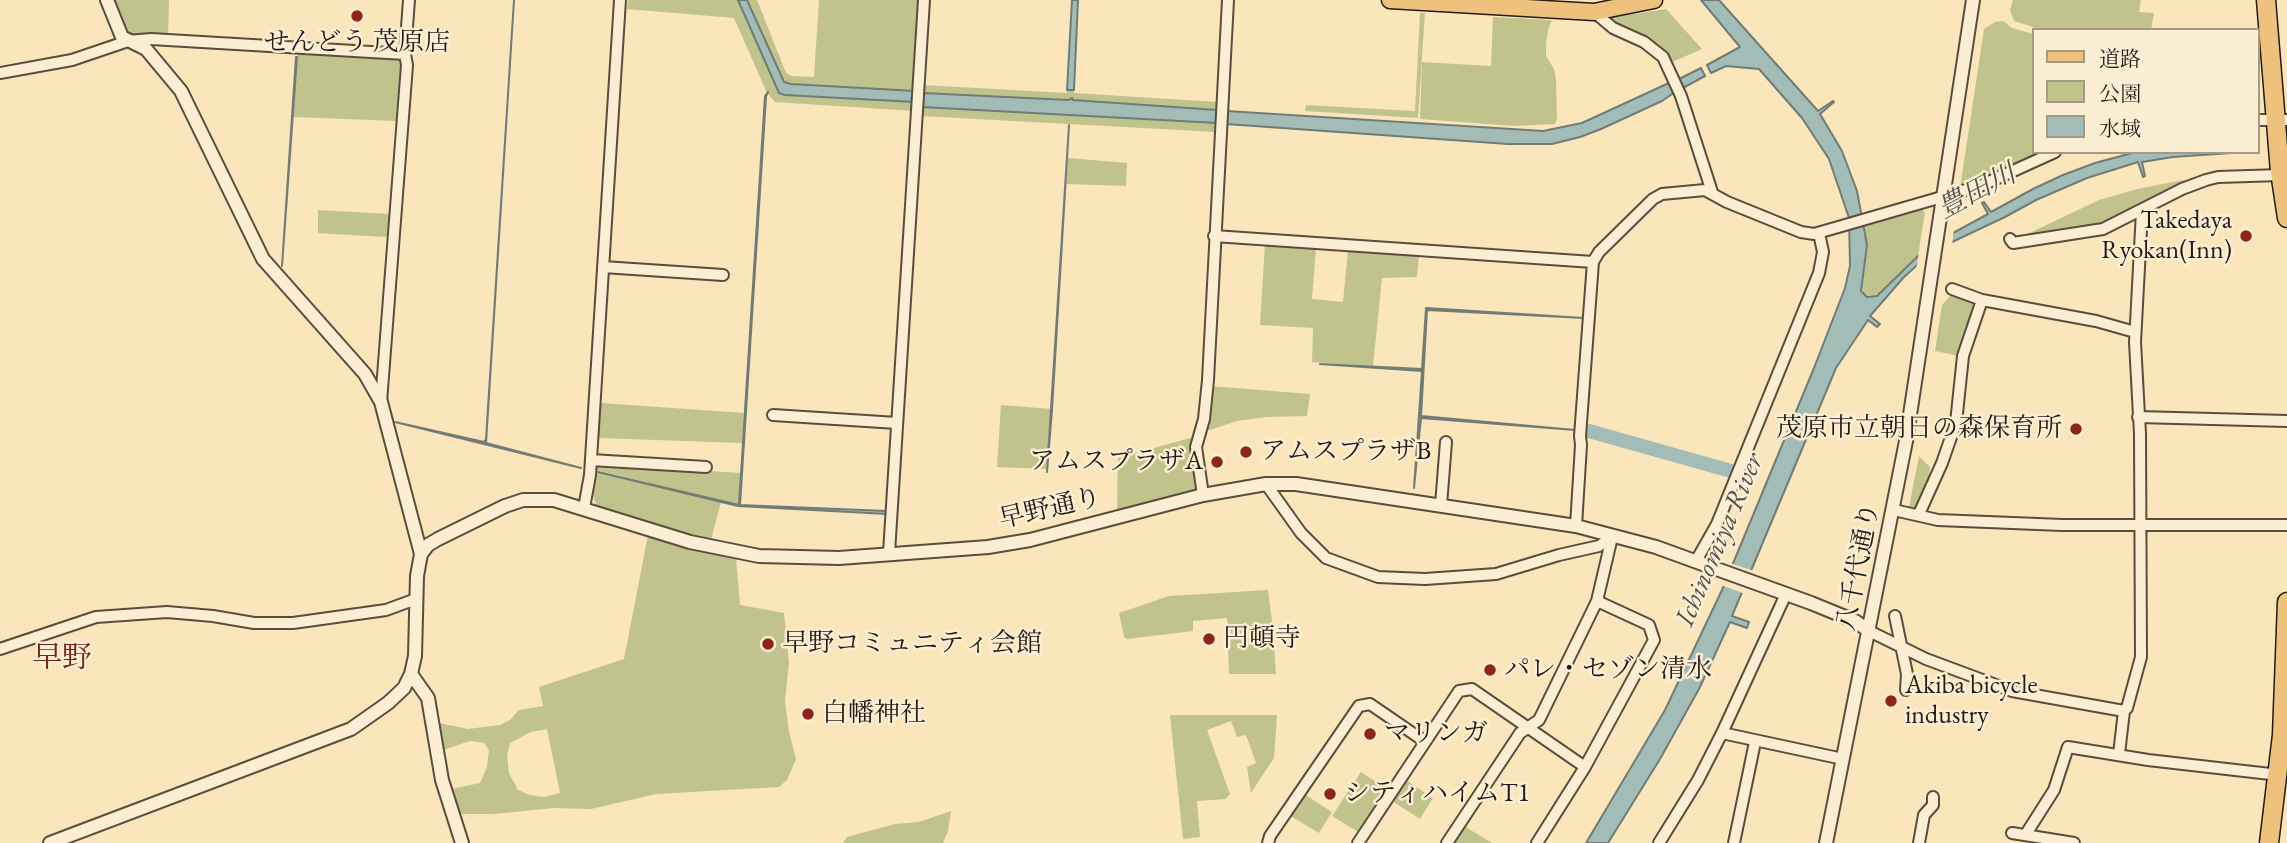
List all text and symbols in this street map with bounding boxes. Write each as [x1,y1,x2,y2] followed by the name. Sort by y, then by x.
[349,8,365,24] marker: せんどう 茂原店
[263,27,451,59] place label: せんどう 茂原店
[2032,28,2259,154] legend
[2099,45,2141,72] text: 道路
[2099,80,2141,107] text: 公園
[2099,115,2141,142] text: 水域
[1932,157,2022,227] water label: 豊田川
[2101,205,2232,266] place label: Takedaya Ryokan(Inn)
[2238,228,2254,244] marker: Takedaya Ryokan(Inn)
[1776,413,2062,445] place label: 茂原市立朝日の森保育所
[2068,421,2084,437] marker: 茂原市立朝日の森保育所
[1260,436,1431,468] place label: アムスプラザB
[1238,444,1254,460] marker: アムスプラザB
[1029,446,1203,478] place label: アムスプラザA
[1668,448,1772,632] water label: Ichinomiya River
[1209,454,1225,470] marker: アムスプラザA
[996,482,1104,536] street label: 早野通り
[1831,500,1887,634] street label: 八千代通り
[1223,623,1301,655] place label: 円頓寺
[782,628,1042,660] place label: 早野コミュニティ会館
[1201,631,1217,647] marker: 円頓寺
[760,636,776,652] marker: 早野コミュニティ会館
[32,641,92,677] district label: 早野
[1504,654,1712,686] place label: パレ・セゾン清水
[1482,662,1498,678] marker: パレ・セゾン清水
[1905,670,2038,732] place label: Akiba bicycle industry
[1883,693,1899,709] marker: Akiba bicycle industry
[822,698,926,730] place label: 白幡神社
[800,706,816,722] marker: 白幡神社
[1384,718,1488,750] place label: マリンガ
[1362,726,1378,742] marker: マリンガ
[1344,778,1530,810] place label: シティハイムT1
[1322,786,1338,802] marker: シティハイムT1

